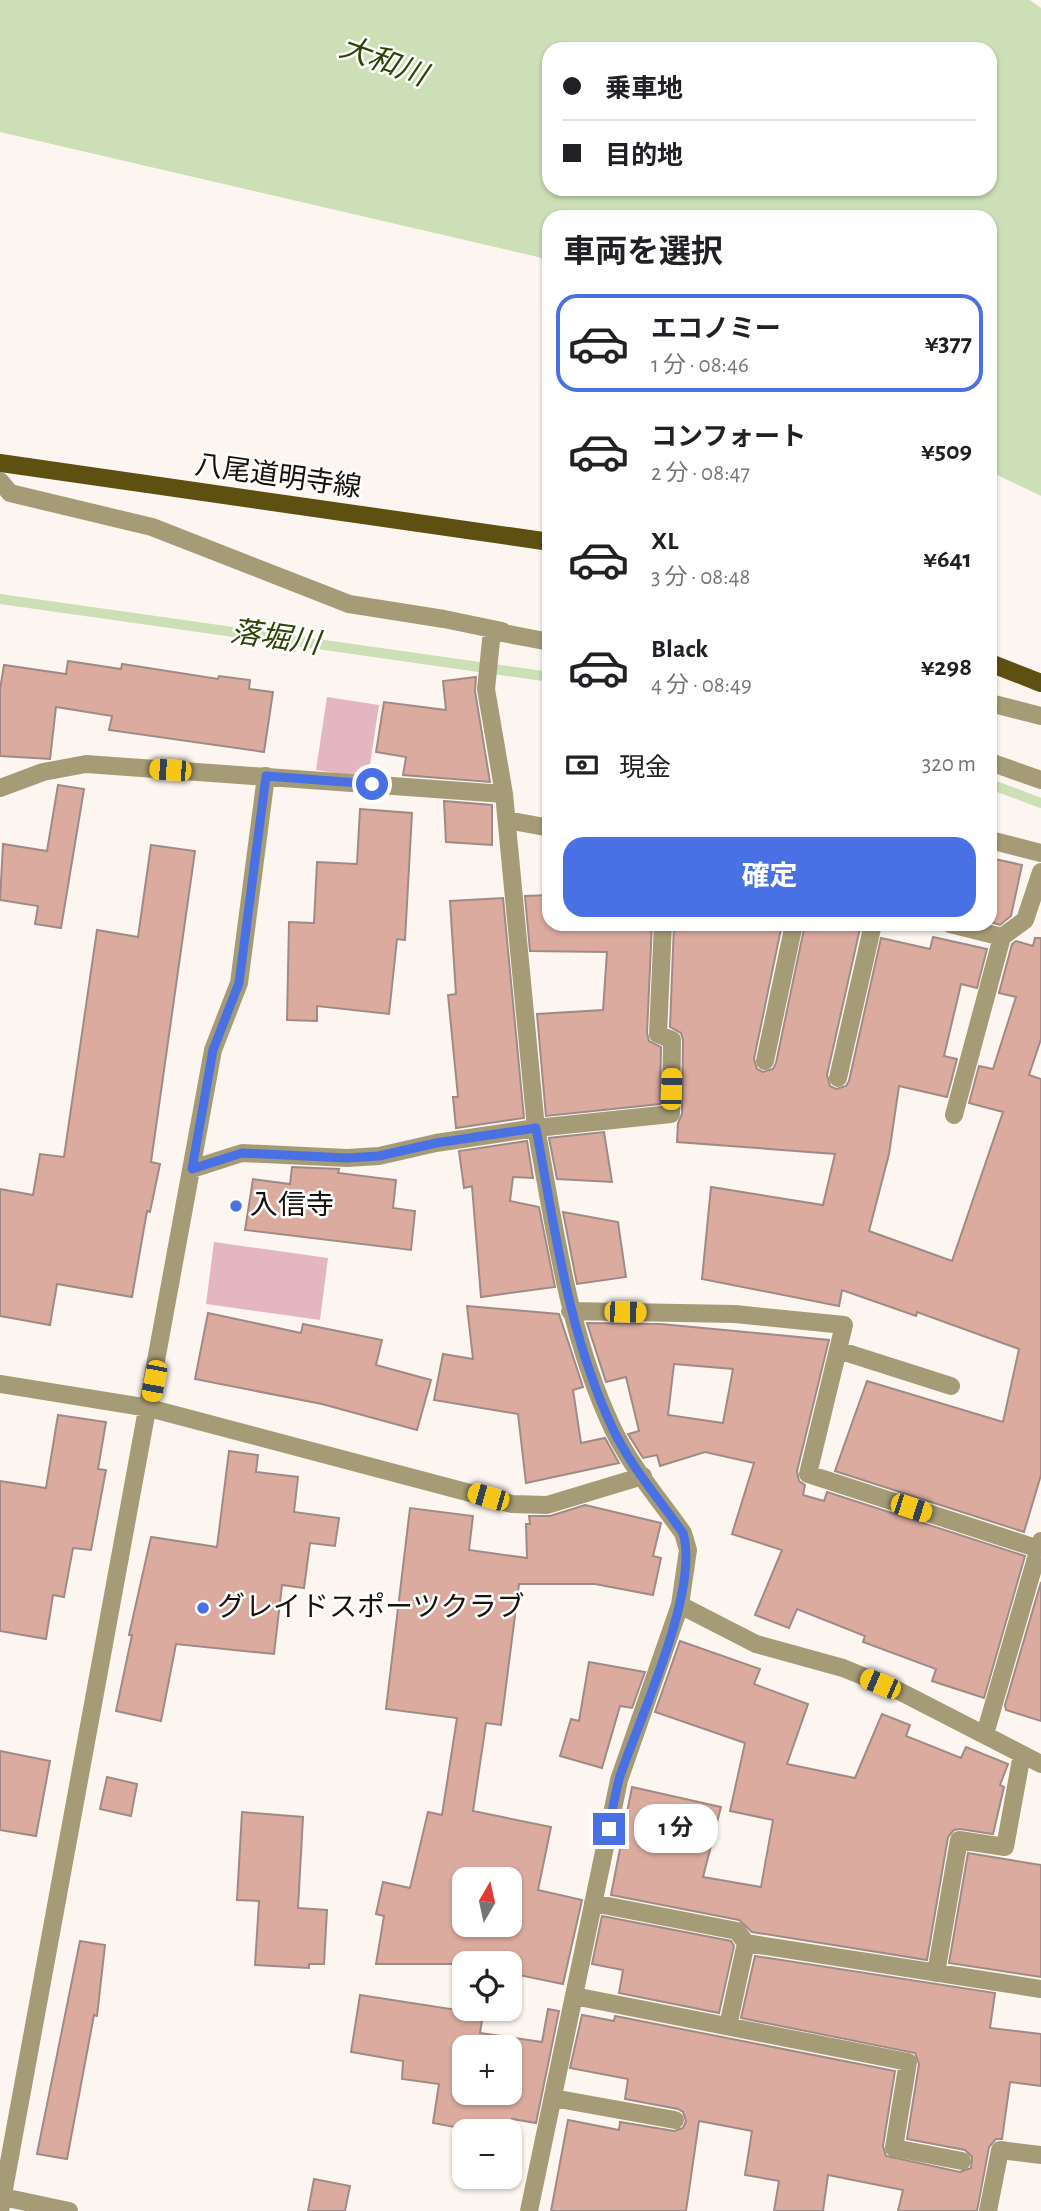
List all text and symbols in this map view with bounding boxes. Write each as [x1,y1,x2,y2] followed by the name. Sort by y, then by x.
[336,31,434,93] water label: 大和川
[605,76,683,102] text: 乗車地
[605,143,683,169] text: 目的地
[563,236,723,268] text: 車両を選択
[567,312,630,375] icon: car
[651,316,781,342] text: エコノミー
[925,330,972,356] text: ¥377
[651,354,749,377] text: 1 分 · 08:46
[567,420,630,483] icon: car
[651,424,806,450] text: コンフォート
[921,438,972,464] text: ¥509
[193,449,363,503] street label: 八尾道明寺線
[651,462,750,485] text: 2 分 · 08:47
[567,528,630,591] icon: car
[651,528,678,554] text: XL
[923,546,972,572] text: ¥641
[651,566,750,589] text: 3 分 · 08:48
[228,615,325,660] water label: 落堀川
[567,636,630,699] icon: car
[651,636,708,662] text: Black
[921,654,972,680] text: ¥298
[651,674,752,697] text: 4 分 · 08:49
[563,746,601,784] icon: cash
[922,753,976,776] text: 320 m
[619,755,671,781] text: 現金
[149,758,192,782] car
[356,768,388,800] route start
[563,837,976,917] button: 確定
[660,1068,683,1110] car
[250,1190,334,1220] place label: 入信寺
[228,1198,244,1214] marker: 入信寺
[604,1301,647,1323] car
[140,1358,169,1404] car
[465,1481,512,1513] car
[888,1492,935,1524] car
[217,1592,524,1622] place label: グレイドスポーツクラブ
[195,1600,211,1616] marker: グレイドスポーツクラブ
[857,1666,904,1702] car
[634,1804,718,1854] callout: 1 分
[593,1813,625,1845] route end
[659,1817,693,1840] text: 1 分
[452,1867,522,1937] north arrow
[452,1867,522,2189] map controls
[452,1951,522,2021] button: locate
[452,2035,522,2105] button: +
[452,2119,522,2189] button: −

